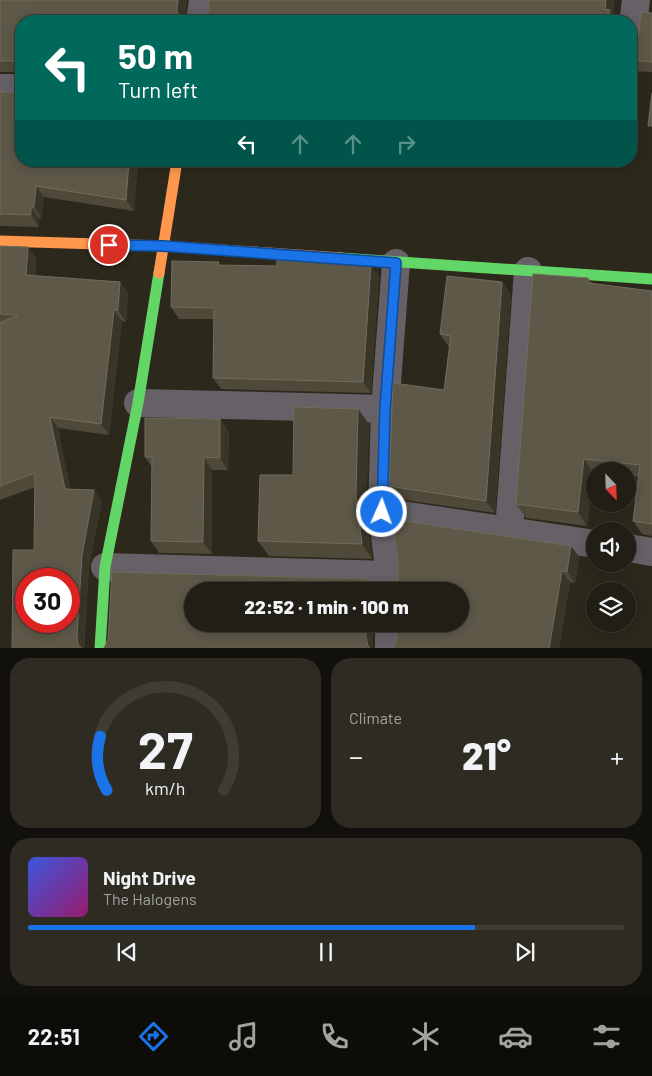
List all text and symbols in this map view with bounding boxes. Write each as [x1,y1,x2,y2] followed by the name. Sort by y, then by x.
[118,34,193,76] text: 50 m
[35,35,100,100] icon: left
[118,76,198,102] text: Turn left
[233,130,261,158] icon: left
[286,130,314,158] icon: ahead
[339,130,367,158] icon: ahead
[392,130,420,158] icon: right
[88,224,130,266] pin
[95,231,123,259] icon: arrive
[586,462,636,512] north arrow
[586,462,636,632] map controls
[355,485,407,537] position arrow
[586,522,636,572] button: sound
[15,568,80,633] speed limit sign: 30
[586,582,636,632] button: layers
[244,595,409,618] text: 22:52 · 1 min · 100 m
[349,708,402,727] text: Climate
[138,717,193,779] text: 27
[462,732,511,778] text: 21°
[349,739,363,773] text: −
[610,739,624,773] text: +
[145,777,186,799] text: km/h
[103,866,196,889] text: Night Drive
[103,889,197,908] text: The Halogens
[113,938,141,966] icon: previous
[312,938,340,966] icon: pause
[511,938,539,966] icon: next
[136,1019,171,1054] icon: directions
[226,1019,261,1054] icon: music
[317,1019,352,1054] icon: phone
[408,1019,443,1054] icon: climate
[498,1019,533,1054] icon: car
[589,1019,624,1054] icon: filters
[28,1023,80,1049] text: 22:51

